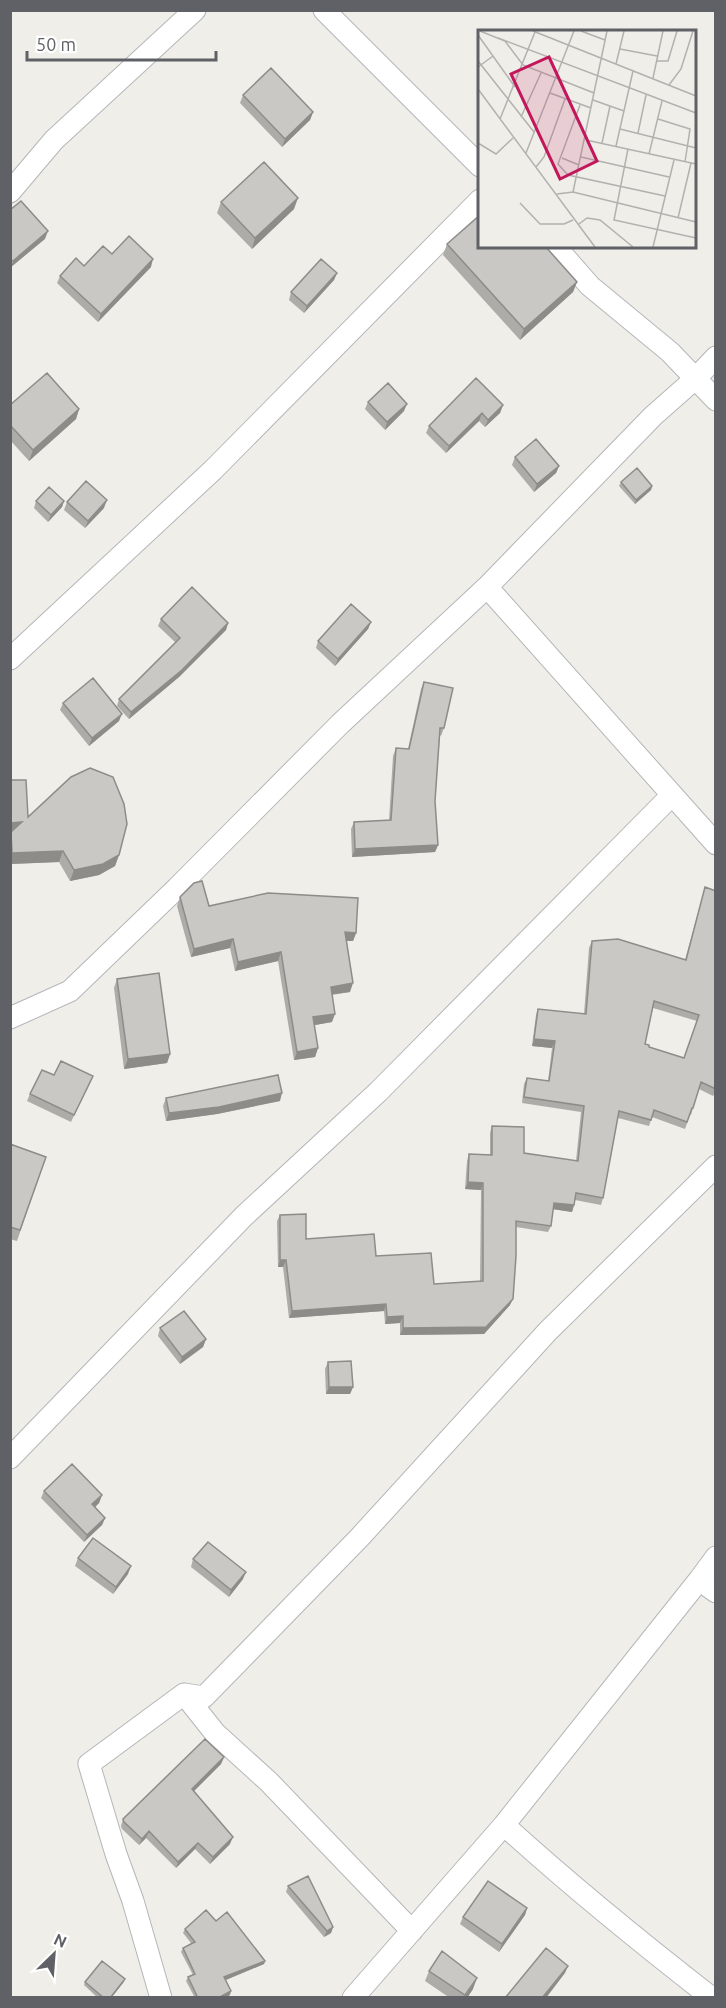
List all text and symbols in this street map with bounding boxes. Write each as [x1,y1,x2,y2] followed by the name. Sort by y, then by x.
[27,24,216,62] scale bar
[478,30,696,248] inset map
[36,34,76,54] text: 50 m
[24,1924,84,1984] north arrow
[51,1930,70,1951] text: N

